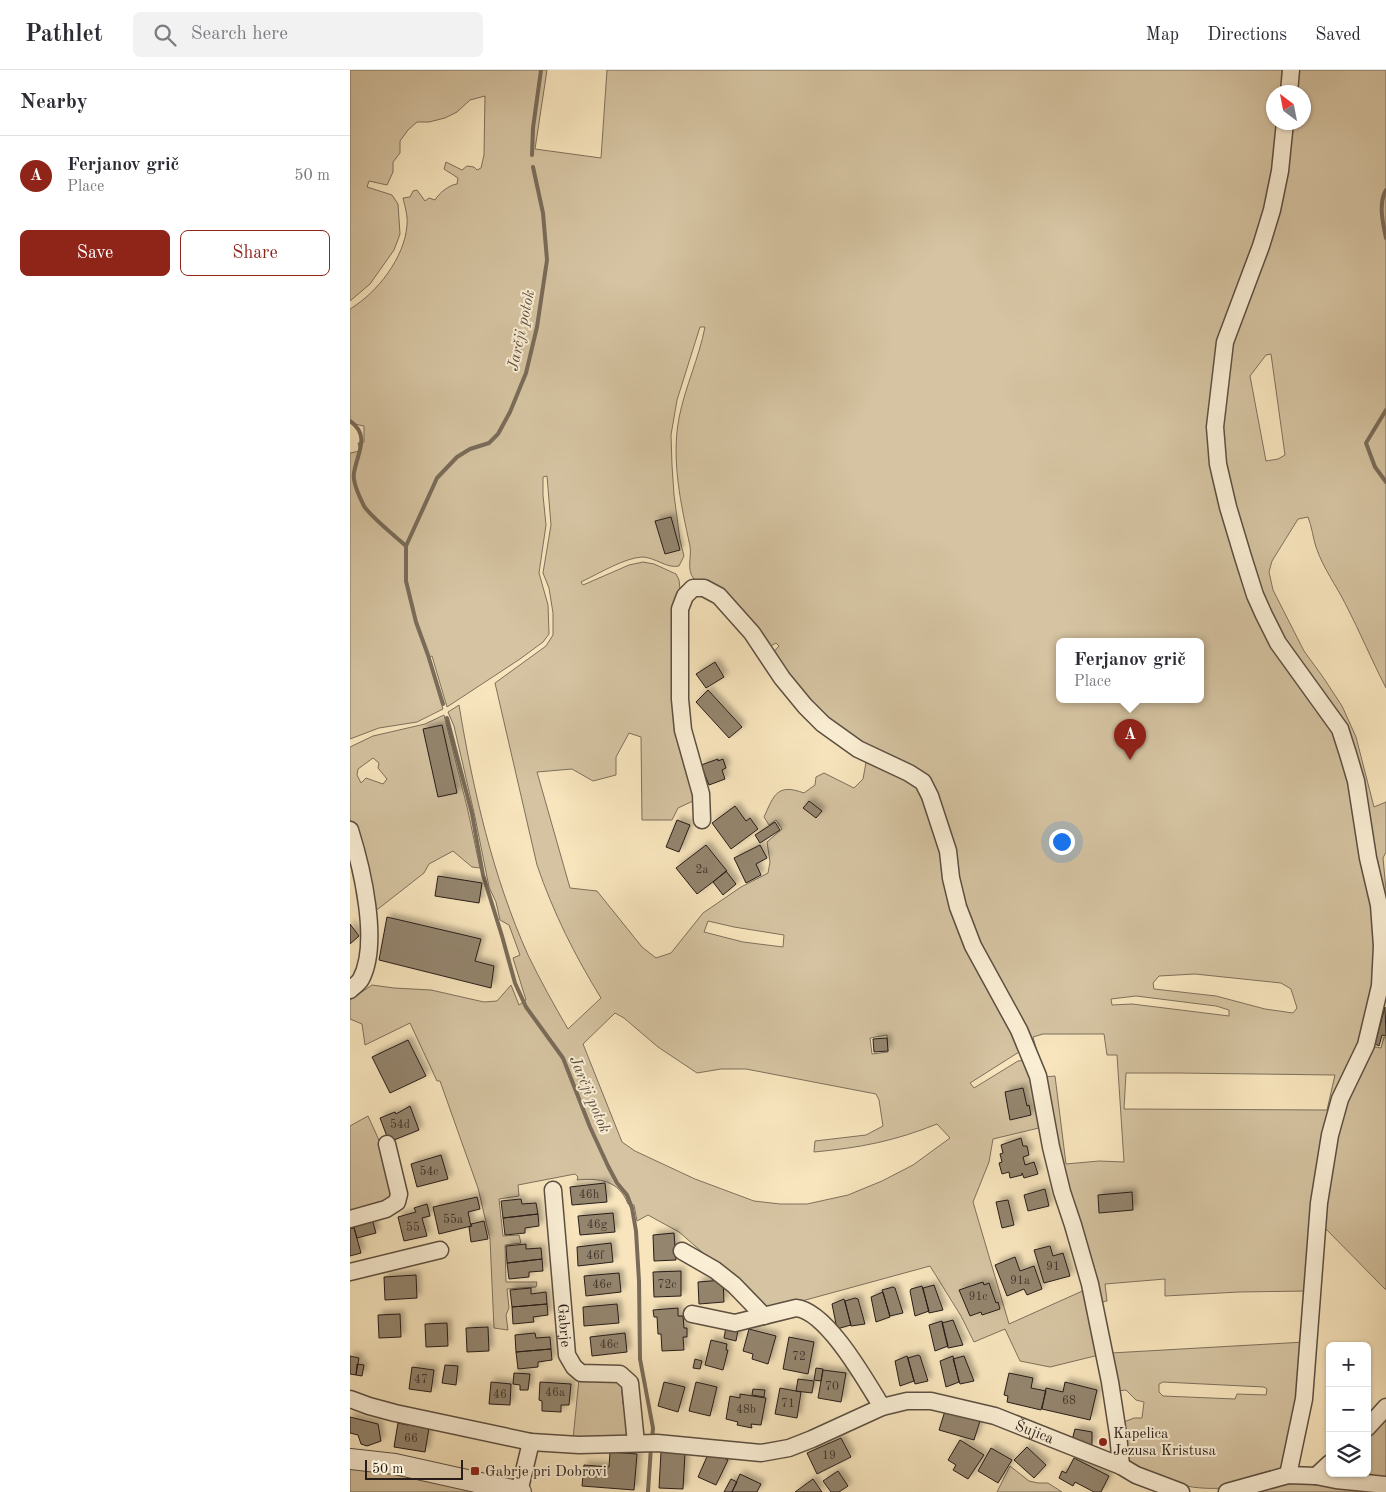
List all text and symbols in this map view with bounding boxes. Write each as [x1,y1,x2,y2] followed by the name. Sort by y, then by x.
[133,12,483,57] search box
[151,21,179,49] icon: search
[25,23,103,47] text: Pathlet
[191,25,288,44] text: Search here
[1146,26,1179,44] text: Map
[1207,26,1287,44] text: Directions
[1315,26,1361,44] text: Saved
[1266,85,1311,130] north arrow
[20,92,88,113] text: Nearby
[67,156,179,175] text: Ferjanov grič
[30,168,42,184] text: A
[294,168,330,184] text: 50 m
[67,179,104,195] text: Place
[20,230,170,276] button: Save
[180,230,330,276] button: Share
[506,288,538,372] water label: Jarčji potok
[1056,638,1204,703] popup
[1074,651,1186,670] text: Ferjanov grič
[1074,674,1111,690] text: Place
[1114,719,1146,760] pin: A
[1049,829,1075,855] your location
[696,864,709,876] house number: 2a
[566,1054,613,1136] water label: Jarčji potok
[390,1118,410,1131] house number: 54d
[419,1165,439,1178] house number: 54c
[579,1189,600,1201] house number: 46h
[443,1213,463,1226] house number: 55a
[587,1219,608,1231] house number: 46g
[406,1221,420,1234] house number: 55
[586,1250,605,1262] house number: 46f
[1046,1261,1060,1273] house number: 91
[1010,1275,1030,1287] house number: 91a
[592,1279,612,1291] house number: 46e
[657,1279,677,1291] house number: 72c
[968,1291,988,1303] house number: 91c
[554,1303,572,1348] street label: Gabrje
[599,1339,619,1351] house number: 46c
[1326,1342,1371,1477] map controls
[1326,1342,1371,1387] button: +
[792,1351,806,1363] house number: 72
[414,1374,428,1386] house number: 47
[825,1381,839,1393] house number: 70
[545,1387,565,1399] house number: 46a
[1326,1387,1371,1432] button: −
[493,1389,507,1401] house number: 46
[1062,1395,1076,1407] house number: 68
[781,1398,795,1410] house number: 71
[736,1404,756,1416] house number: 48b
[1013,1416,1056,1448] street label: Šujica
[1113,1427,1217,1459] place label: Kapelica Jezusa Kristusa
[1326,1432,1371,1477] button: layers
[404,1433,418,1445] house number: 66
[1097,1436,1109,1448] marker: Kapelica Jezusa Kristusa
[822,1450,836,1462] house number: 19
[365,1457,462,1480] scale bar
[372,1462,403,1476] text: 50 m
[469,1465,481,1477] marker: Gabrje pri Dobrovi
[485,1465,607,1480] place label: Gabrje pri Dobrovi

